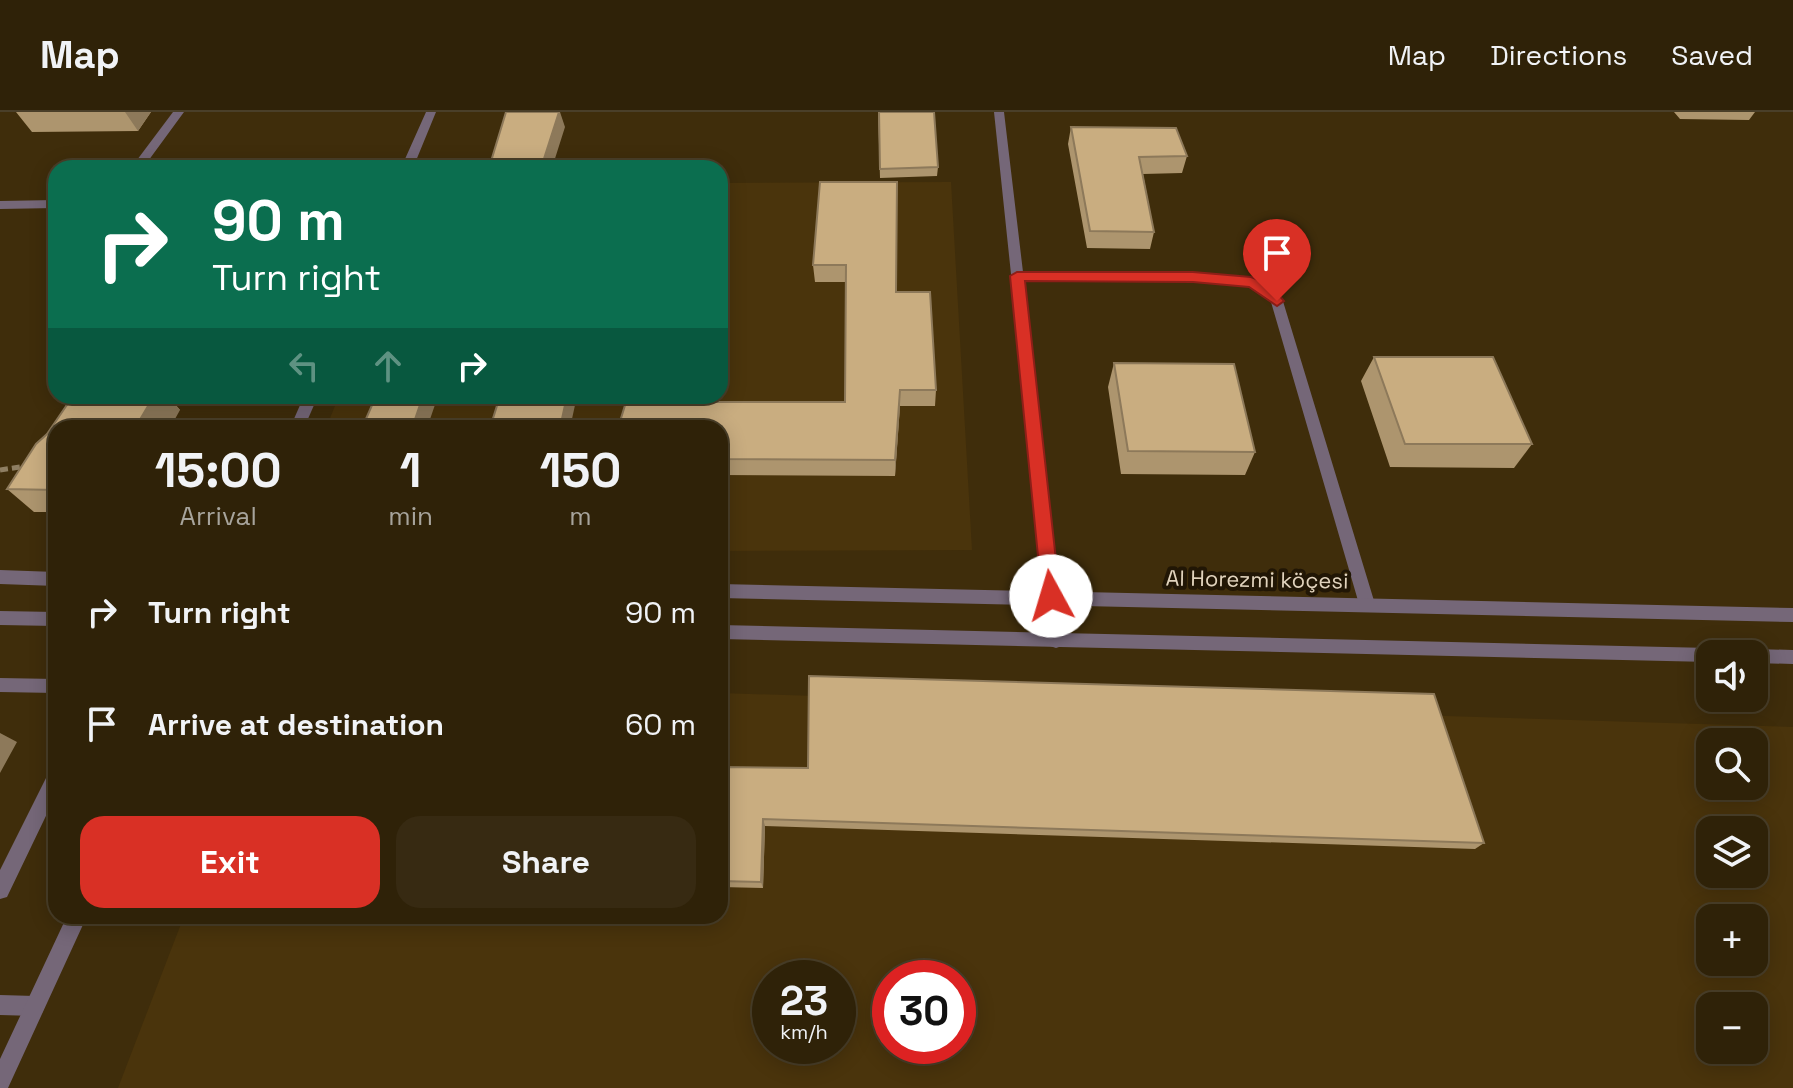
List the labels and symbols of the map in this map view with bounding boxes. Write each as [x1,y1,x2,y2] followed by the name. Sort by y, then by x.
[1243,219,1311,301] pin
[1009,554,1093,638] position arrow
[1165,563,1349,595] street label: Al Horezmi köçesi
[872,960,976,1064] speed limit sign: 30

